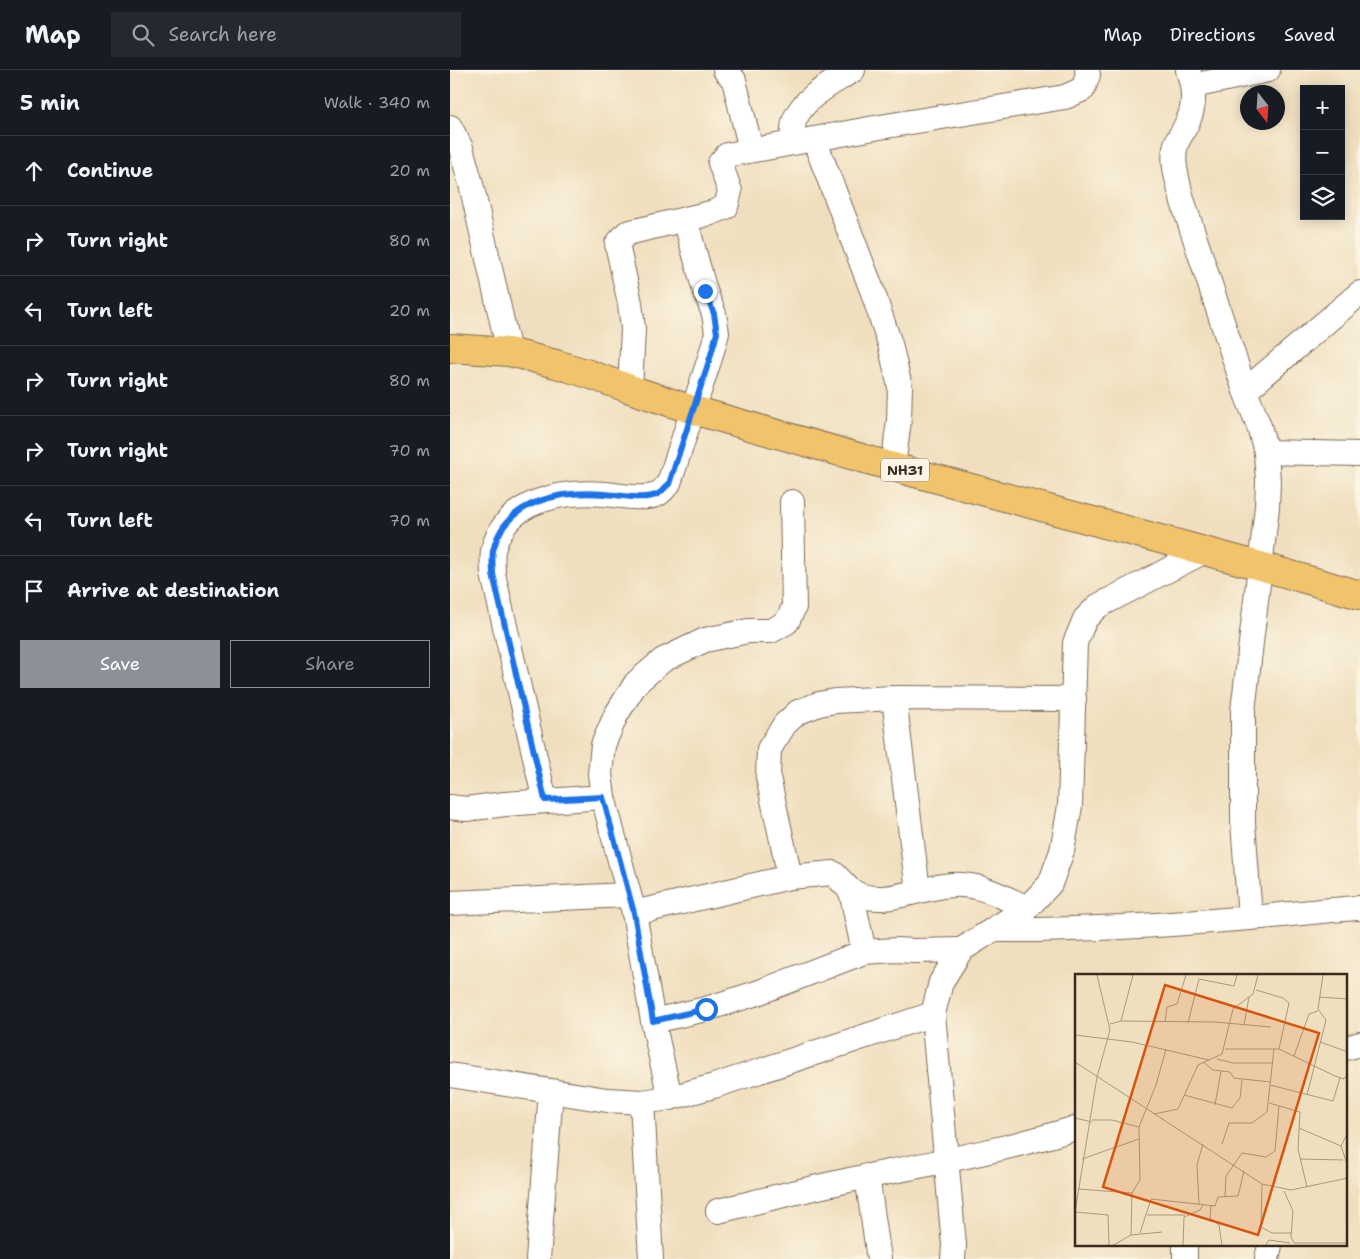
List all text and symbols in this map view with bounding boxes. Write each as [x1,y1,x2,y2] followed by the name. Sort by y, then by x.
[111,12,461,57] search box
[25,19,81,51] text: Map
[129,21,157,49] icon: search
[169,22,277,47] text: Search here
[1104,23,1142,47] text: Map
[1170,23,1256,47] text: Directions
[1284,23,1335,47] text: Saved
[1240,85,1285,130] north arrow
[1300,85,1345,220] map controls
[1300,85,1345,130] button: +
[20,89,80,117] text: 5 min
[324,92,430,113] text: Walk · 340 m
[1300,130,1345,175] button: −
[20,157,48,185] icon: ahead
[67,158,153,183] text: Continue
[389,160,430,181] text: 20 m
[1300,175,1345,220] button: layers
[20,227,48,255] icon: right
[67,228,168,253] text: Turn right
[389,230,430,251] text: 80 m
[694,280,717,303] route end
[20,297,48,325] icon: left
[67,298,153,323] text: Turn left
[389,300,430,321] text: 20 m
[20,367,48,395] icon: right
[67,368,168,393] text: Turn right
[389,370,430,391] text: 80 m
[20,437,48,465] icon: right
[67,438,168,463] text: Turn right
[389,440,430,461] text: 70 m
[881,458,929,482] road number: NH31
[20,507,48,535] icon: left
[67,508,153,533] text: Turn left
[389,510,430,531] text: 70 m
[20,577,48,605] icon: arrive
[67,578,279,603] text: Arrive at destination
[20,640,220,688] button: Save
[230,640,430,688] button: Share
[1075,974,1348,1246] inset map
[695,998,718,1021] route start

